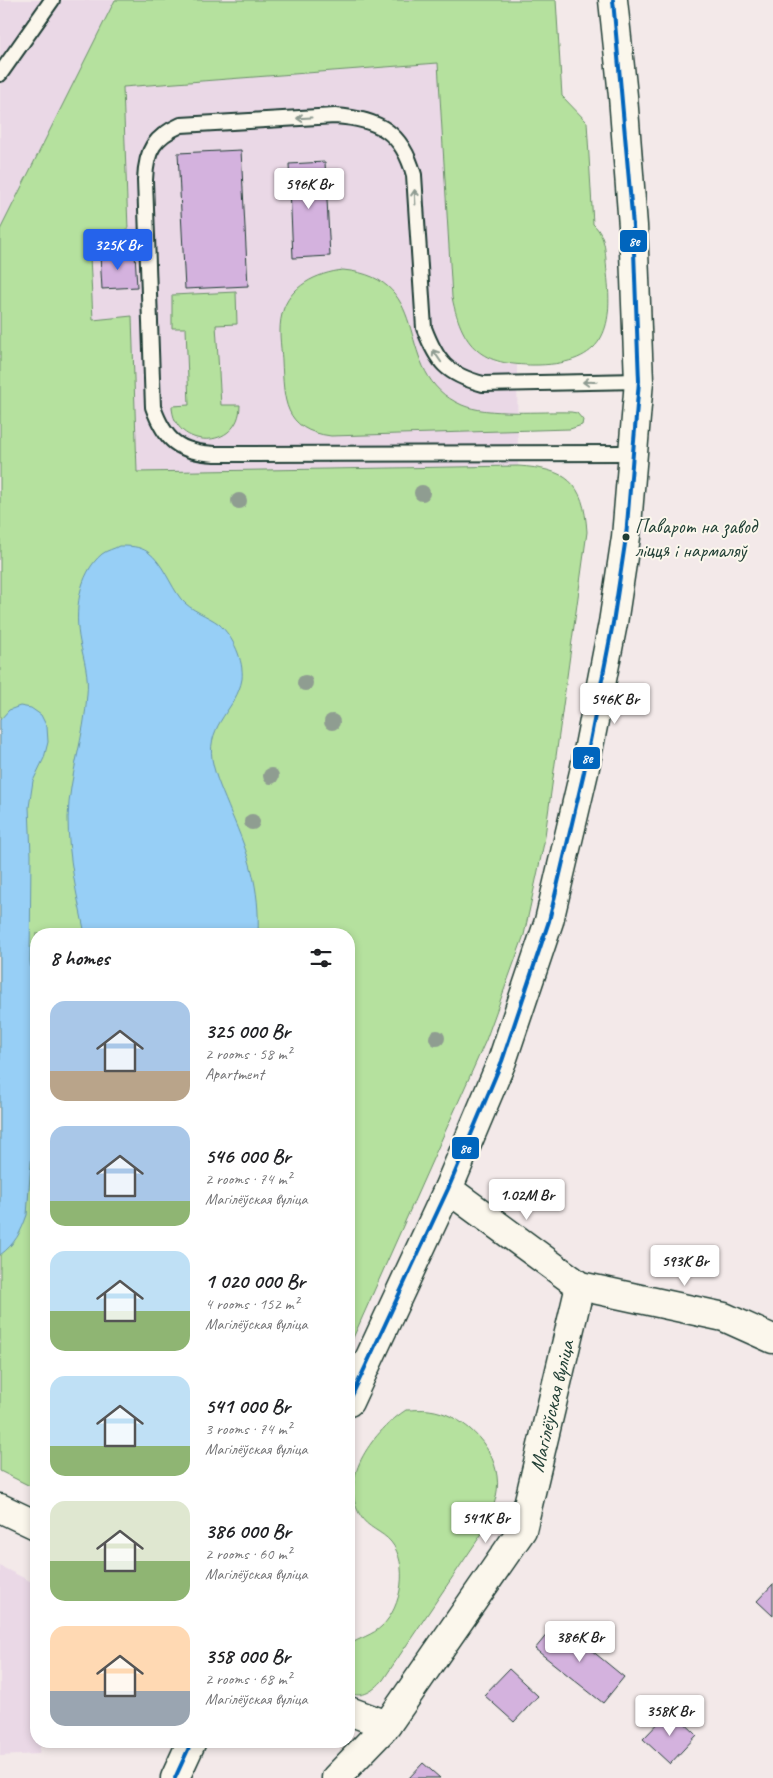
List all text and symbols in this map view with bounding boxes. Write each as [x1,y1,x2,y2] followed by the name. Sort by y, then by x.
[296,113,312,122] one-way arrow
[263,168,355,210] pin: 596K Br
[285,174,333,194] text: 596K Br
[411,189,420,205] one-way arrow
[72,228,164,271] pin: 325K Br
[619,229,648,253] line badge: 8е
[629,233,641,250] text: 8е
[94,235,142,255] text: 325K Br
[432,350,442,364] one-way arrow
[582,377,598,387] one-way arrow
[635,514,759,563] place label: Паварот на завод ліцця і нармаляў
[621,532,631,542] marker: Паварот на завод ліцця і нармаляў
[569,682,661,725] pin: 546K Br
[591,689,639,709] text: 546K Br
[572,746,601,770] line badge: 8е
[582,750,594,767] text: 8е
[307,944,335,972] icon: filters
[50,945,109,971] text: 8 homes
[205,1018,290,1044] text: 325 000 Br
[90,1021,150,1081] icon: home
[205,1044,291,1064] text: 2 rooms · 58 m²
[205,1064,264,1084] text: Apartment
[451,1136,480,1160] line badge: 8е
[460,1140,472,1157] text: 8е
[205,1143,291,1169] text: 546 000 Br
[90,1146,150,1206] icon: home
[205,1169,291,1189] text: 2 rooms · 74 m²
[475,1178,579,1221] pin: 1.02M Br
[500,1185,554,1205] text: 1.02M Br
[205,1189,308,1209] text: Магілёўская вуліца
[639,1244,731,1287] pin: 593K Br
[661,1251,709,1271] text: 593K Br
[205,1268,305,1294] text: 1 020 000 Br
[90,1271,150,1331] icon: home
[205,1294,299,1314] text: 4 rooms · 152 m²
[205,1314,308,1334] text: Магілёўская вуліца
[523,1336,580,1475] street label: Магілёўская вуліца
[205,1393,290,1419] text: 541 000 Br
[90,1396,150,1456] icon: home
[205,1419,291,1439] text: 3 rooms · 74 m²
[205,1439,308,1459] text: Магілёўская вуліца
[440,1502,532,1544] pin: 541K Br
[462,1508,510,1528] text: 541K Br
[205,1518,291,1544] text: 386 000 Br
[90,1521,150,1581] icon: home
[205,1544,291,1564] text: 2 rooms · 60 m²
[205,1564,308,1584] text: Магілёўская вуліца
[534,1620,626,1663] pin: 386K Br
[556,1627,604,1647] text: 386K Br
[205,1643,290,1669] text: 358 000 Br
[90,1646,150,1706] icon: home
[205,1669,291,1689] text: 2 rooms · 68 m²
[205,1689,308,1709] text: Магілёўская вуліца
[624,1694,716,1737] pin: 358K Br
[646,1701,694,1721] text: 358K Br

